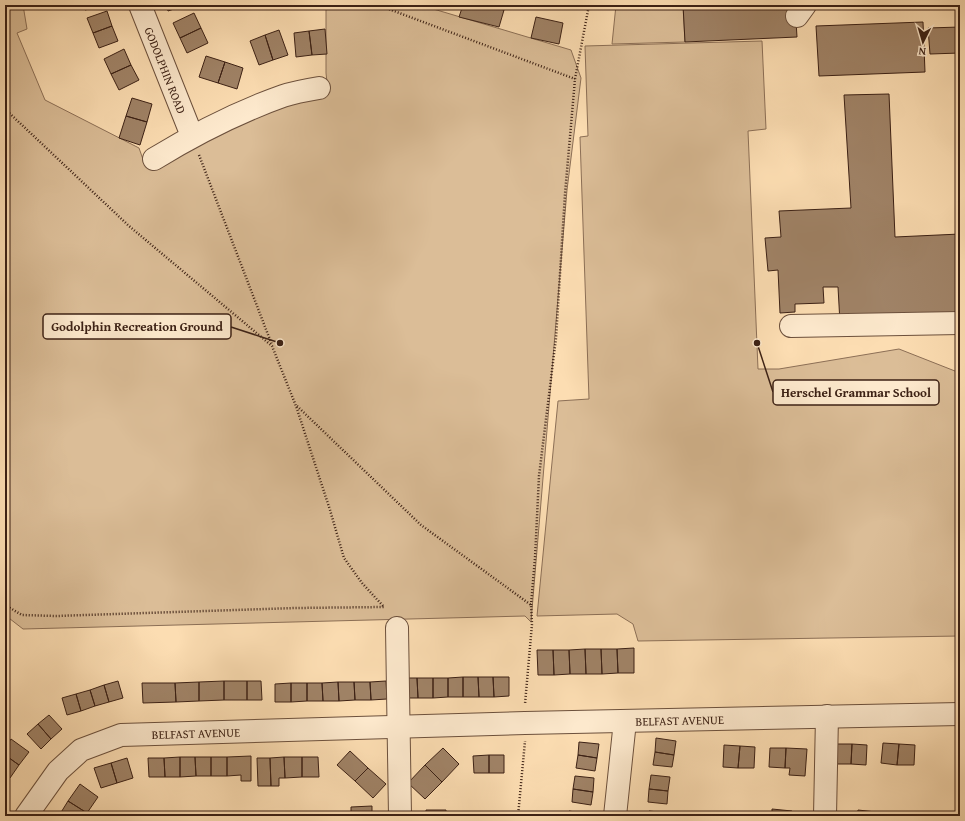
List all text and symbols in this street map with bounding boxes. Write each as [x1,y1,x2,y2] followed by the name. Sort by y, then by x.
[903,22,943,62] north arrow
[141,24,191,116] street label: GODOLPHIN ROAD
[917,44,926,60] text: N
[43,314,231,339] callout: Godolphin Recreation Ground
[51,317,223,336] text: Godolphin Recreation Ground
[773,380,939,405] callout: Herschel Grammar School
[781,383,931,402] text: Herschel Grammar School
[635,710,724,729] street label: BELFAST AVENUE
[151,723,240,743] street label: BELFAST AVENUE

